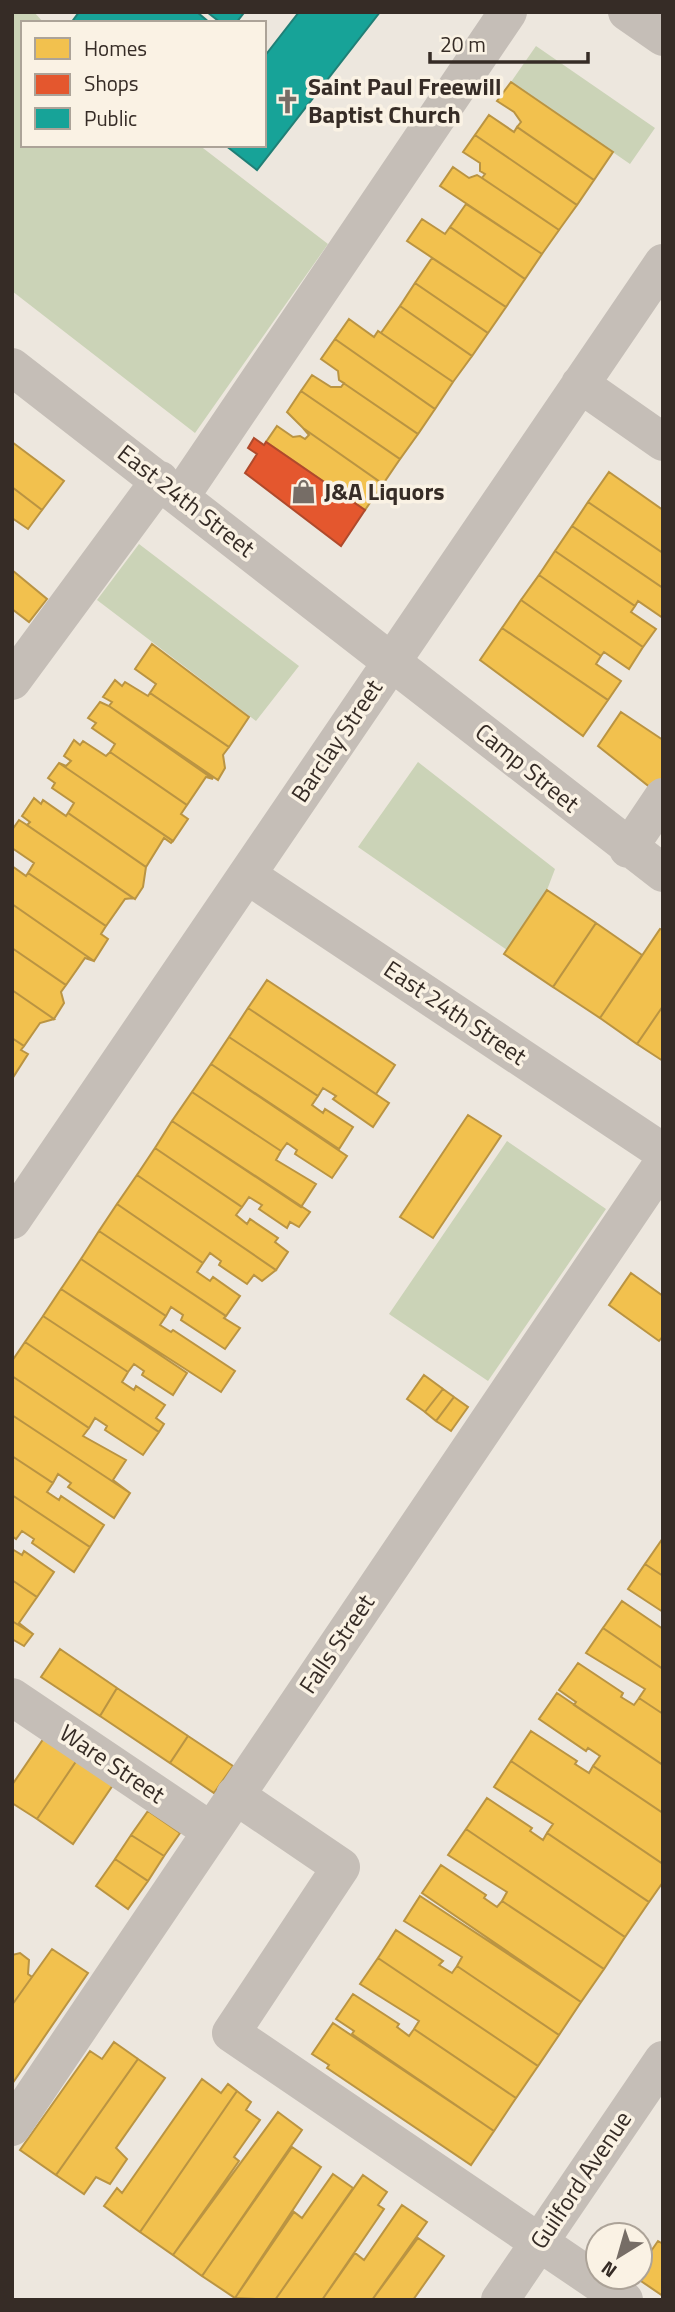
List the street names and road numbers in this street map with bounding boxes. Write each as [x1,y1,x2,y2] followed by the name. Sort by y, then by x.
[110,435,263,566] street label: East 24th Street
[282,671,391,809] street label: Barclay Street
[468,714,588,821] street label: Camp Street
[377,951,535,1074] street label: East 24th Street
[290,1586,383,1700] street label: Falls Street
[53,1715,173,1812] street label: Ware Street
[521,2103,640,2256] street label: Guilford Avenue

